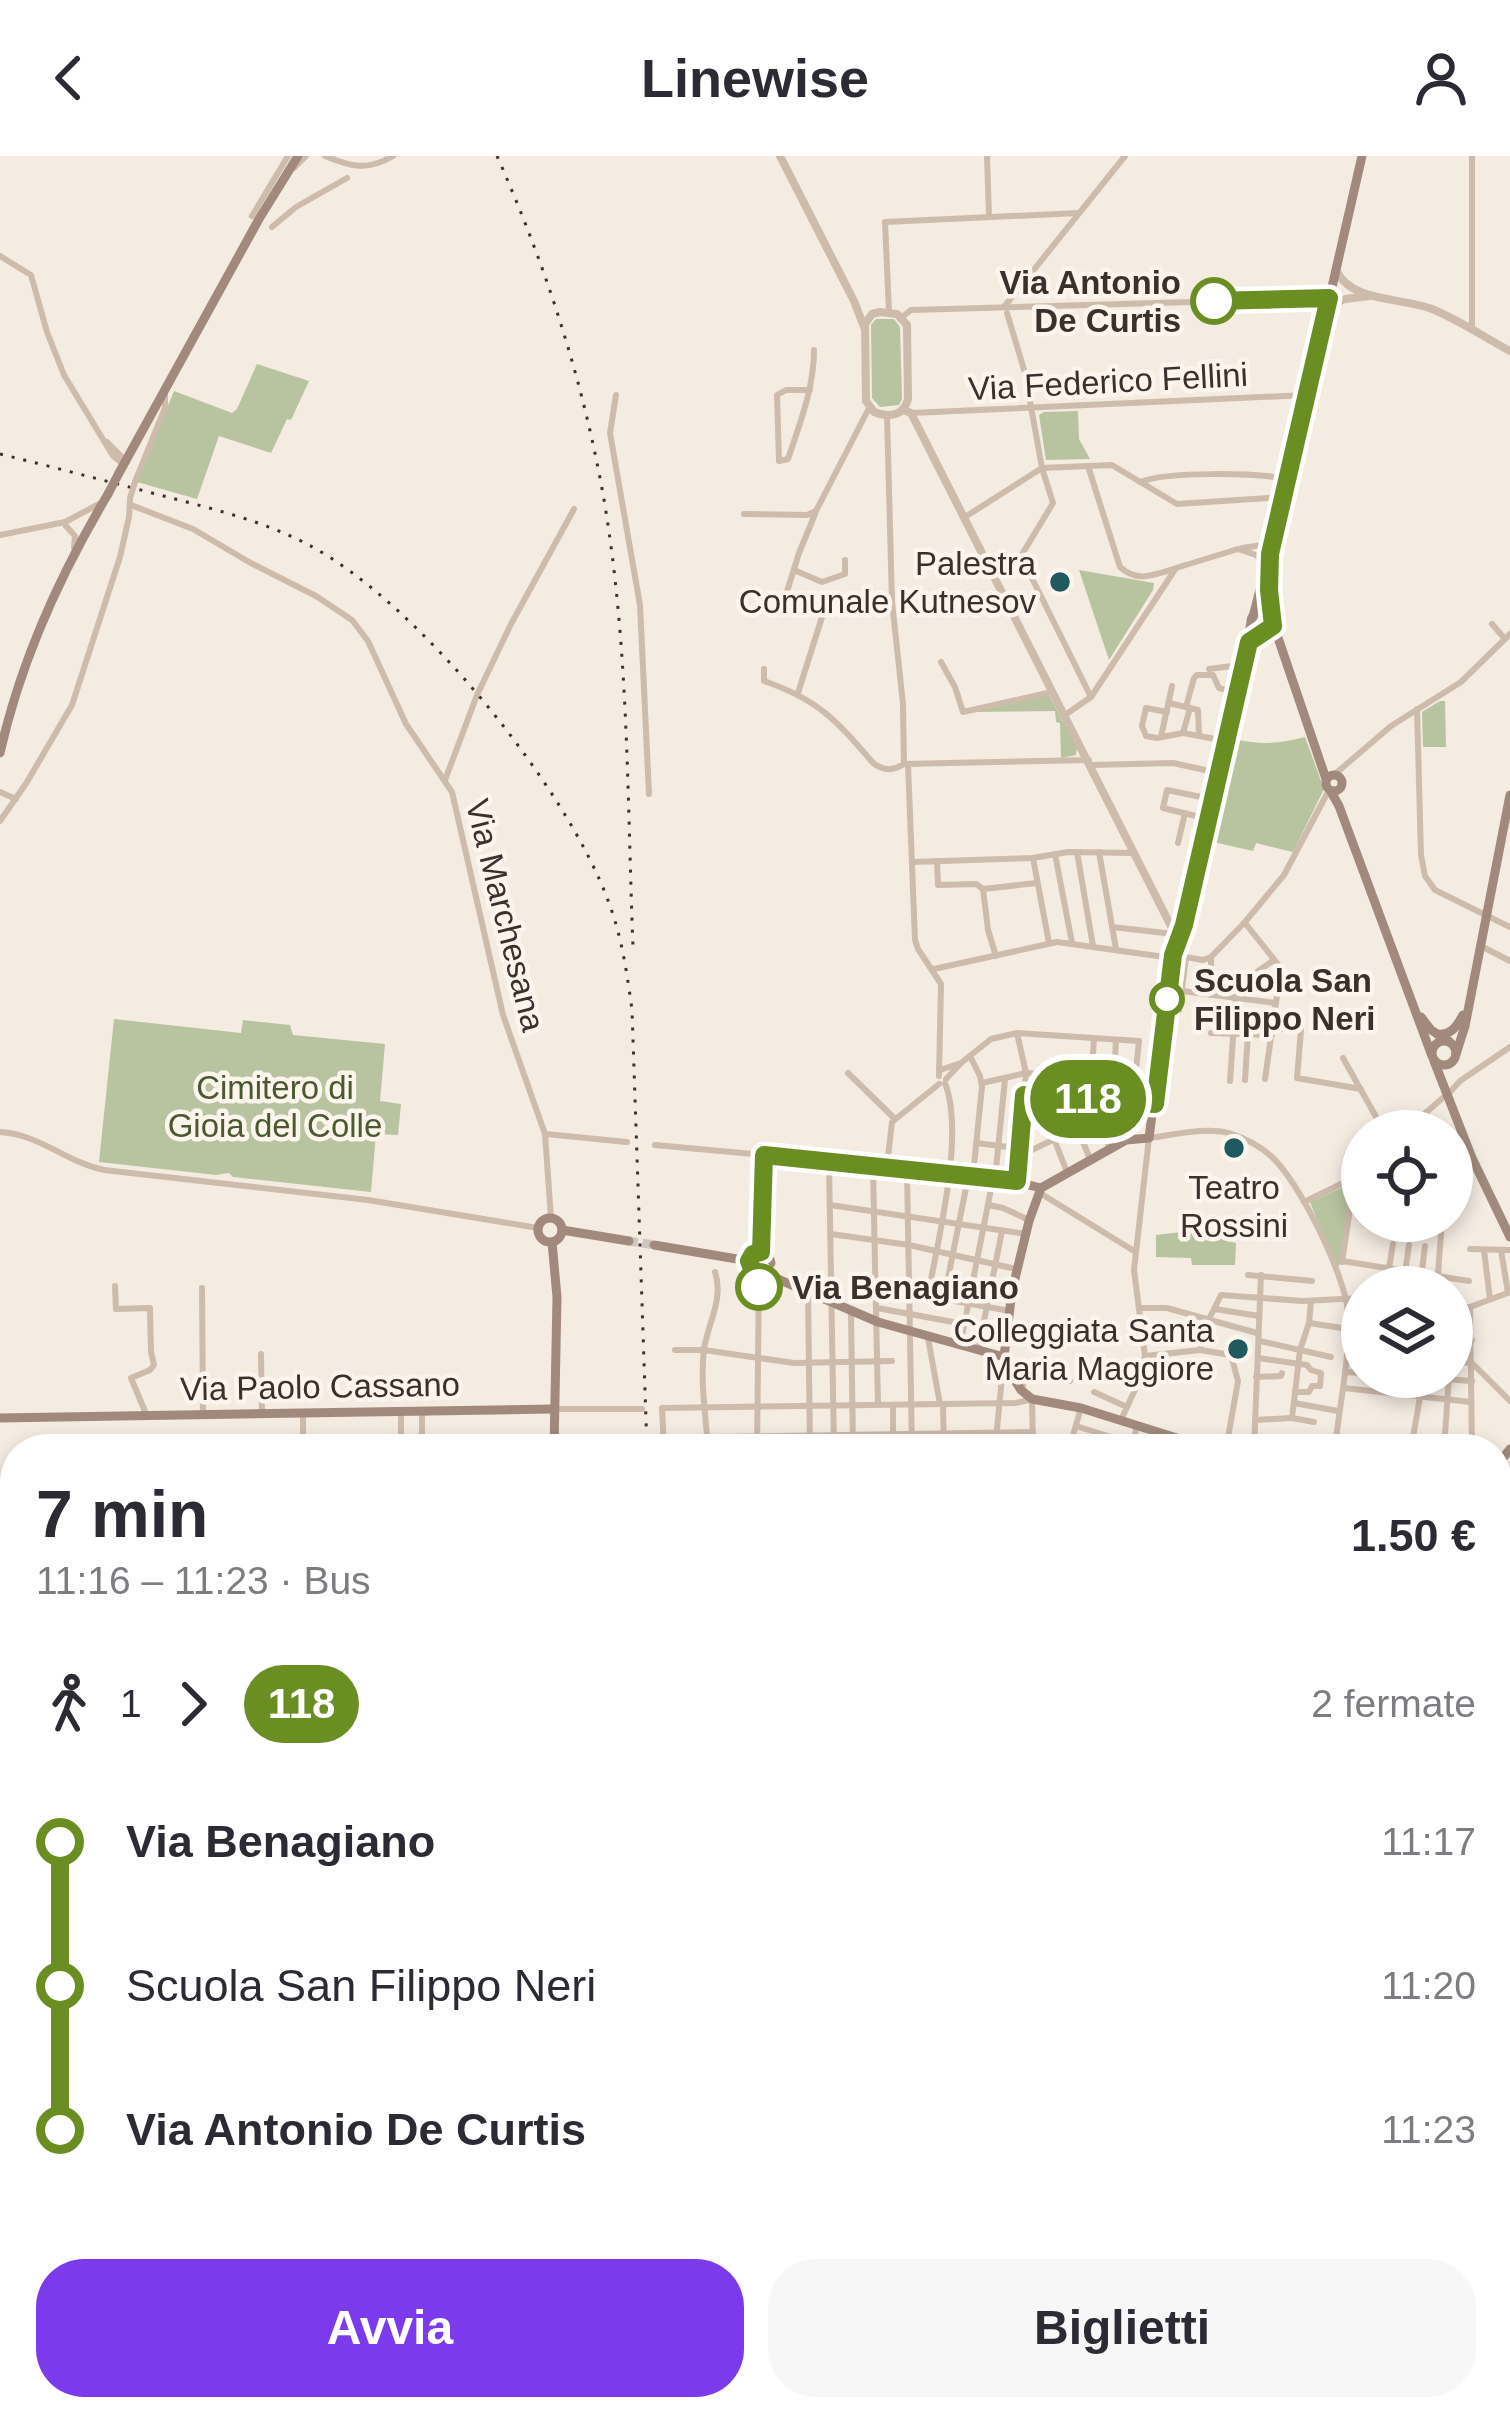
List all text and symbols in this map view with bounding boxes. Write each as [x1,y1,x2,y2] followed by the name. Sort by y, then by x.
[36,45,102,111] icon: back
[1408,45,1474,111] icon: person
[641,48,869,108] text: Linewise
[1000,264,1181,339] place label: Via Antonio De Curtis
[1192,279,1236,323] marker: Via Antonio De Curtis
[967,356,1249,407] street label: Via Federico Fellini
[739,545,1037,620] place label: Palestra Comunale Kutnesov
[1047,569,1073,595] marker: Palestra Comunale Kutnesov
[459,795,552,1036] street label: Via Marchesana
[1194,962,1376,1037] place label: Scuola San Filippo Neri
[1151,983,1183,1015] marker: Scuola San Filippo Neri
[1019,1060,1157,1138] line badge: 118
[168,1069,382,1144] park label: Cimitero di Gioia del Colle
[1054,1075,1122,1122] text: 118
[1341,1110,1473,1398] map controls
[1341,1110,1473,1242] button: locate
[1221,1135,1247,1161] marker: Teatro Rossini
[1180,1169,1288,1244] place label: Teatro Rossini
[737,1265,781,1309] marker: Via Benagiano
[1341,1266,1473,1398] button: layers
[792,1269,1019,1306] place label: Via Benagiano
[953,1312,1215,1387] place label: Colleggiata Santa Maria Maggiore
[1225,1336,1251,1362] marker: Colleggiata Santa Maria Maggiore
[180,1366,460,1407] street label: Via Paolo Cassano
[36,1477,208,1551] text: 7 min
[1351,1510,1476,1561] text: 1.50 €
[36,1559,371,1602] text: 11:16 – 11:23 · Bus
[36,1671,102,1737] icon: walk
[160,1671,226,1737] icon: forward
[268,1680,335,1727] text: 118
[120,1682,142,1725] text: 1
[1311,1682,1476,1725] text: 2 fermate
[126,1816,435,1867] text: Via Benagiano
[1381,1820,1476,1863] text: 11:17
[126,1960,596,2011] text: Scuola San Filippo Neri
[1381,1964,1476,2007] text: 11:20
[126,2104,586,2155] text: Via Antonio De Curtis
[1381,2108,1476,2151] text: 11:23
[36,2259,744,2397] button: Avvia
[768,2259,1476,2397] button: Biglietti

